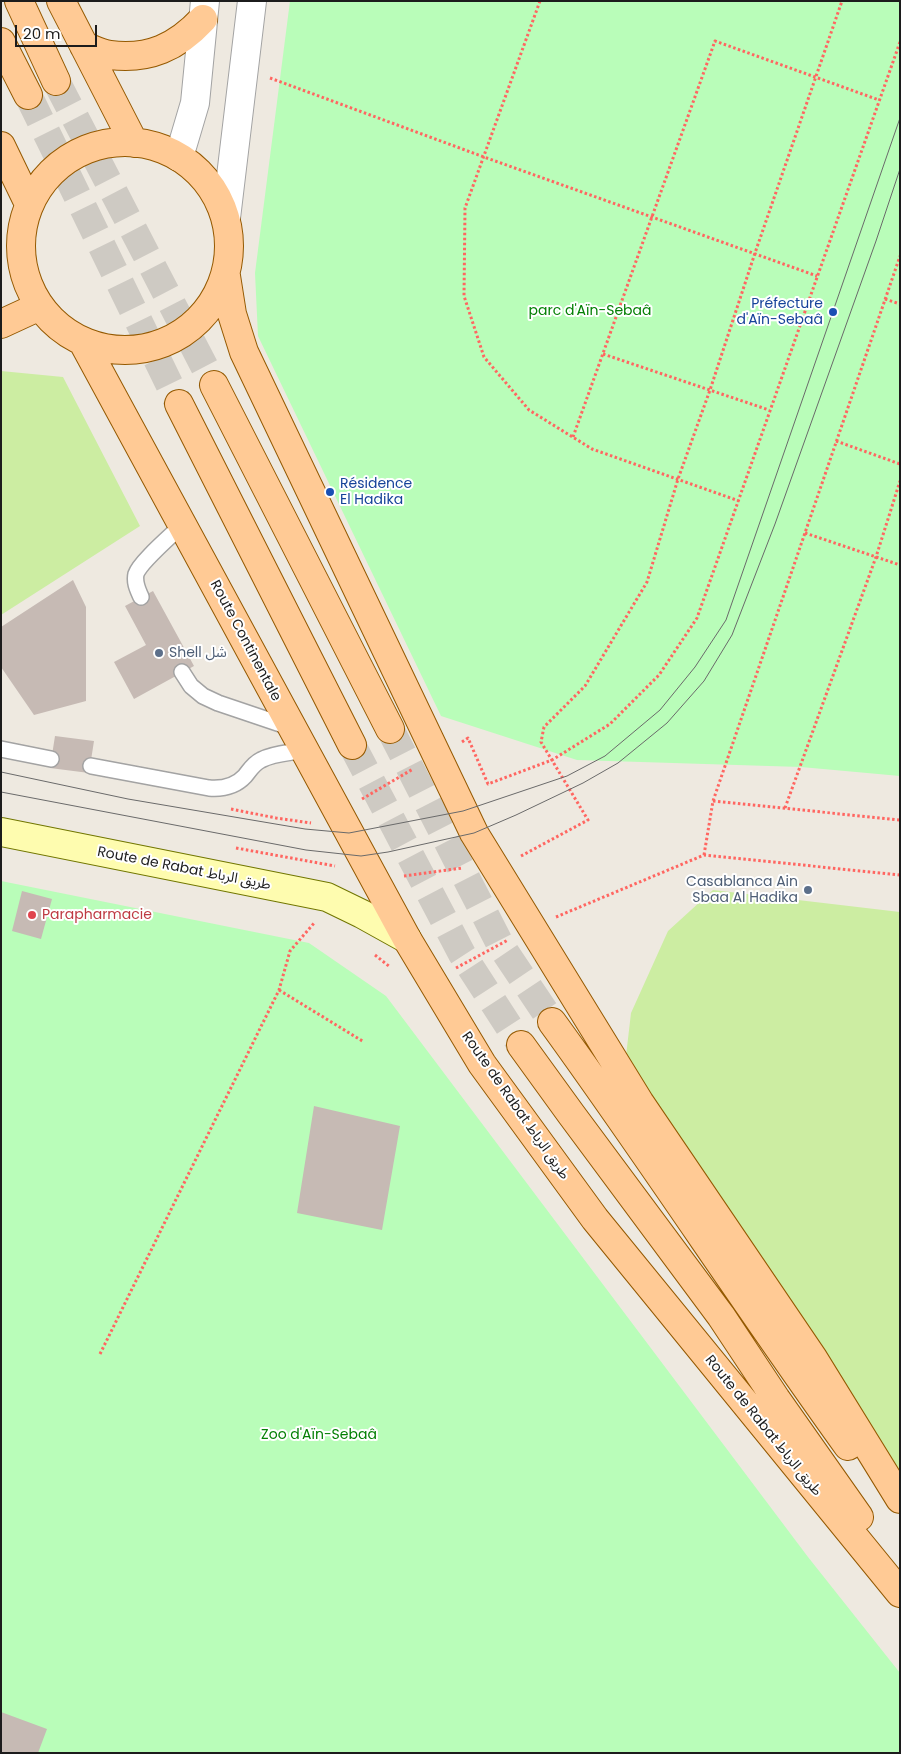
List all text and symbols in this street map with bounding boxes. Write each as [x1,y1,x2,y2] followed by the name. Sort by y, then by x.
[18,15,100,47] scale bar
[23,23,61,44] text: 20 m
[736,296,823,328] place label: Préfecture d'Aïn-Sebaâ
[529,303,651,319] park label: parc d'Aïn-Sebaâ
[827,306,839,318] marker: Préfecture d'Aïn-Sebaâ
[340,476,412,508] place label: Résidence El Hadika
[324,486,336,498] marker: Résidence El Hadika
[206,578,284,704] street label: Route Continentale
[169,645,227,661] place label: Shell شل
[153,647,165,659] marker: Shell شل
[96,844,272,894] street label: Route de Rabat طريق الرباط
[686,874,798,906] place label: Casablanca Ain Sbaa Al Hadika
[802,884,814,896] marker: Casablanca Ain Sbaa Al Hadika
[42,907,152,923] place label: Parapharmacie
[26,909,38,921] marker: Parapharmacie
[458,1029,572,1183] street label: Route de Rabat طريق الرباط
[701,1352,825,1500] street label: Route de Rabat طريق الرباط
[261,1427,377,1443] park label: Zoo d'Aïn-Sebaâ

